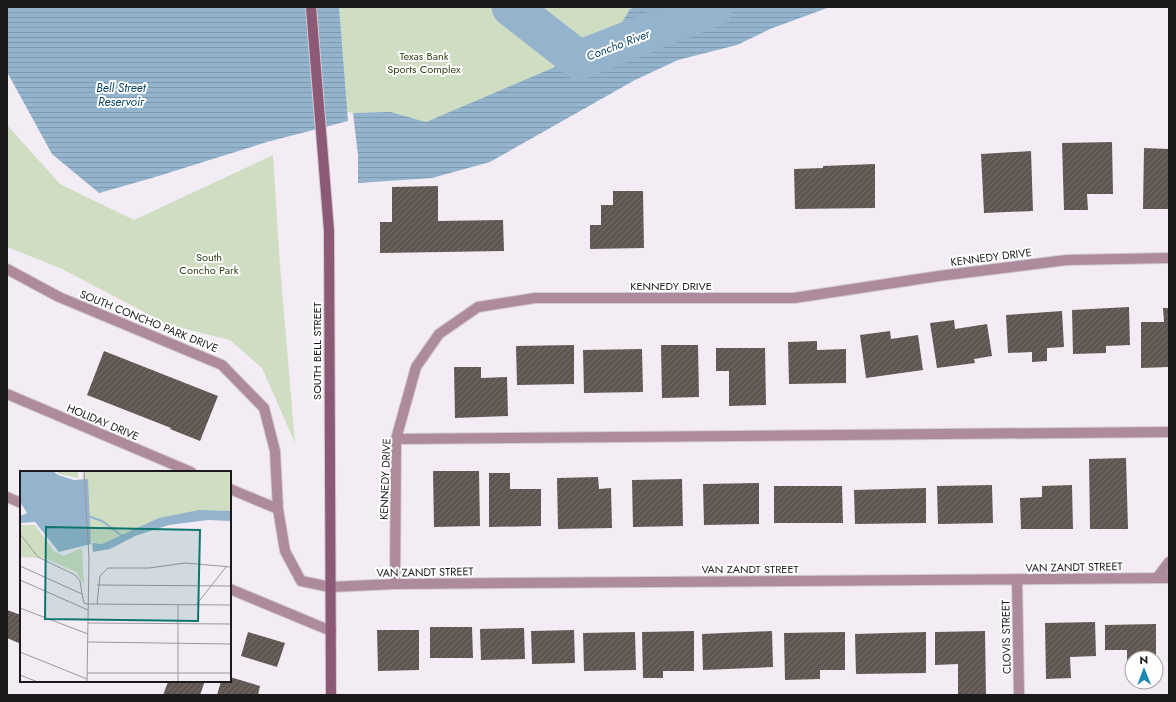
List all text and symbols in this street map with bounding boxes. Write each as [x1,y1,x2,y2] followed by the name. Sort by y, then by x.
[584,24,653,65] water label: Concho River
[387,48,461,77] park label: Texas Bank Sports Complex
[96,79,147,111] water label: Bell Street Reservoir
[950,244,1032,270] street label: KENNEDY DRIVE
[179,249,239,278] park label: South Concho Park
[630,278,712,294] street label: KENNEDY DRIVE
[77,286,221,356] street label: SOUTH CONCHO PARK DRIVE
[309,302,325,400] street label: SOUTH BELL STREET
[64,400,142,444] street label: HOLIDAY DRIVE
[376,438,394,520] street label: KENNEDY DRIVE
[20,471,231,682] inset map
[1025,558,1123,576] street label: VAN ZANDT STREET
[701,561,799,577] street label: VAN ZANDT STREET
[376,563,474,581] street label: VAN ZANDT STREET
[997,600,1015,674] street label: CLOVIS STREET
[1124,650,1164,690] north arrow
[1139,652,1148,668] text: N

